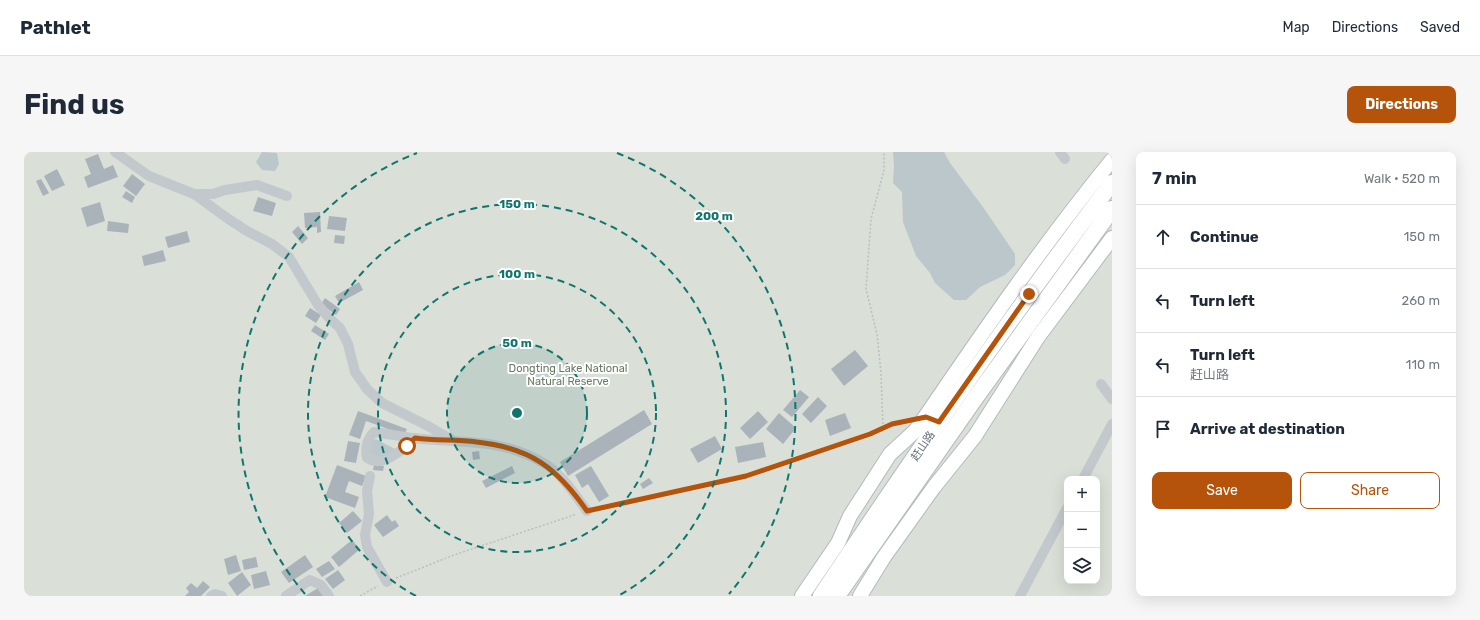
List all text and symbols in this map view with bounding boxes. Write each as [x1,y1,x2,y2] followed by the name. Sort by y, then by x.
[20,16,91,39] text: Pathlet
[1283,19,1310,36] text: Map
[1332,19,1398,36] text: Directions
[1420,19,1460,36] text: Saved
[1347,86,1456,123] button: Directions
[24,88,124,121] text: Find us
[1152,168,1197,188] text: 7 min
[1364,171,1440,186] text: Walk · 520 m
[499,197,535,211] text: 150 m
[695,209,733,223] text: 200 m
[1152,226,1174,248] icon: ahead
[1190,228,1259,246] text: Continue
[1404,229,1440,244] text: 150 m
[499,267,535,281] text: 100 m
[1020,285,1038,303] route end
[1152,290,1174,312] icon: left
[1190,292,1255,310] text: Turn left
[1402,293,1440,308] text: 260 m
[502,336,532,350] text: 50 m
[1190,346,1255,364] text: Turn left
[1152,354,1174,376] icon: left
[1406,357,1440,372] text: 110 m
[509,362,627,388] park label: Dongting Lake National Natural Reserve
[1190,367,1229,382] text: 赶山路
[510,406,524,420] centre of rings
[1152,418,1174,440] icon: arrive
[1190,420,1345,438] text: Arrive at destination
[908,429,938,463] street label: 赶山路
[398,437,416,455] route start
[1152,472,1292,509] button: Save
[1300,472,1440,509] button: Share
[1064,476,1100,584] map controls
[1064,476,1100,512] button: +
[1064,512,1100,548] button: −
[1064,548,1100,584] button: layers

